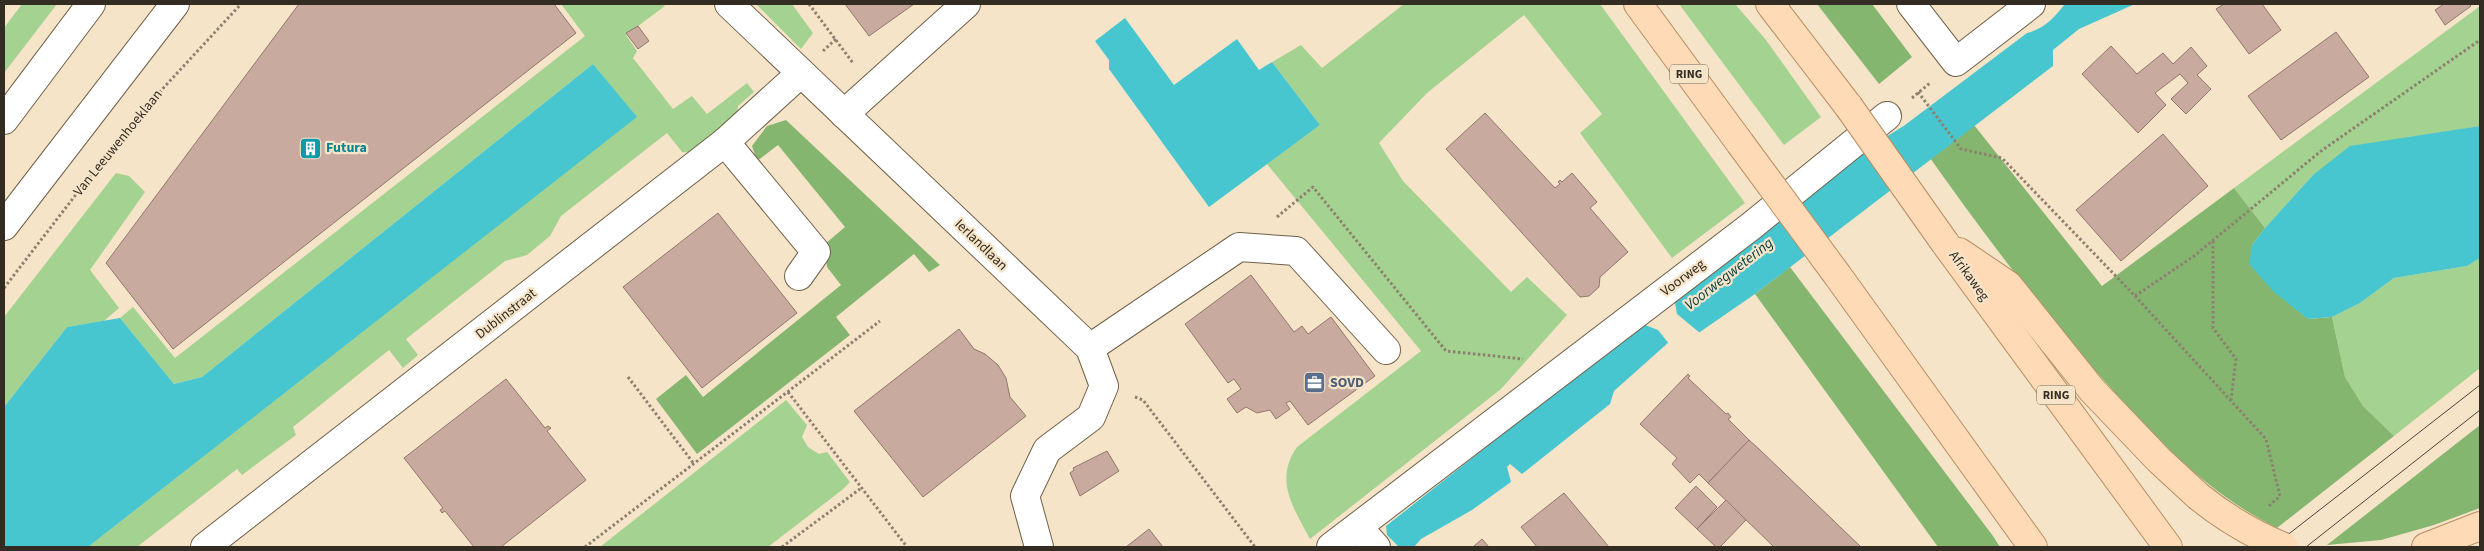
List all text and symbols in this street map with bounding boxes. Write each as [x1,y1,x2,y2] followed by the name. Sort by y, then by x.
[1670,64,1708,84] road number: RING
[69,86,167,200] street label: Van Leeuwenhoeklaan
[298,136,322,160] building icon: Futura
[326,138,367,158] place label: Futura
[950,215,1012,275] street label: Ierlandlaan
[1681,234,1777,314] water label: Voorwegwetering
[1944,247,1994,305] street label: Afrikaweg
[1658,256,1708,300] street label: Voorweg
[471,284,541,344] street label: Dublinstraat
[1302,371,1326,395] office icon: SOVD
[1330,373,1364,393] place label: SOVD
[2037,386,2075,404] road number: RING

